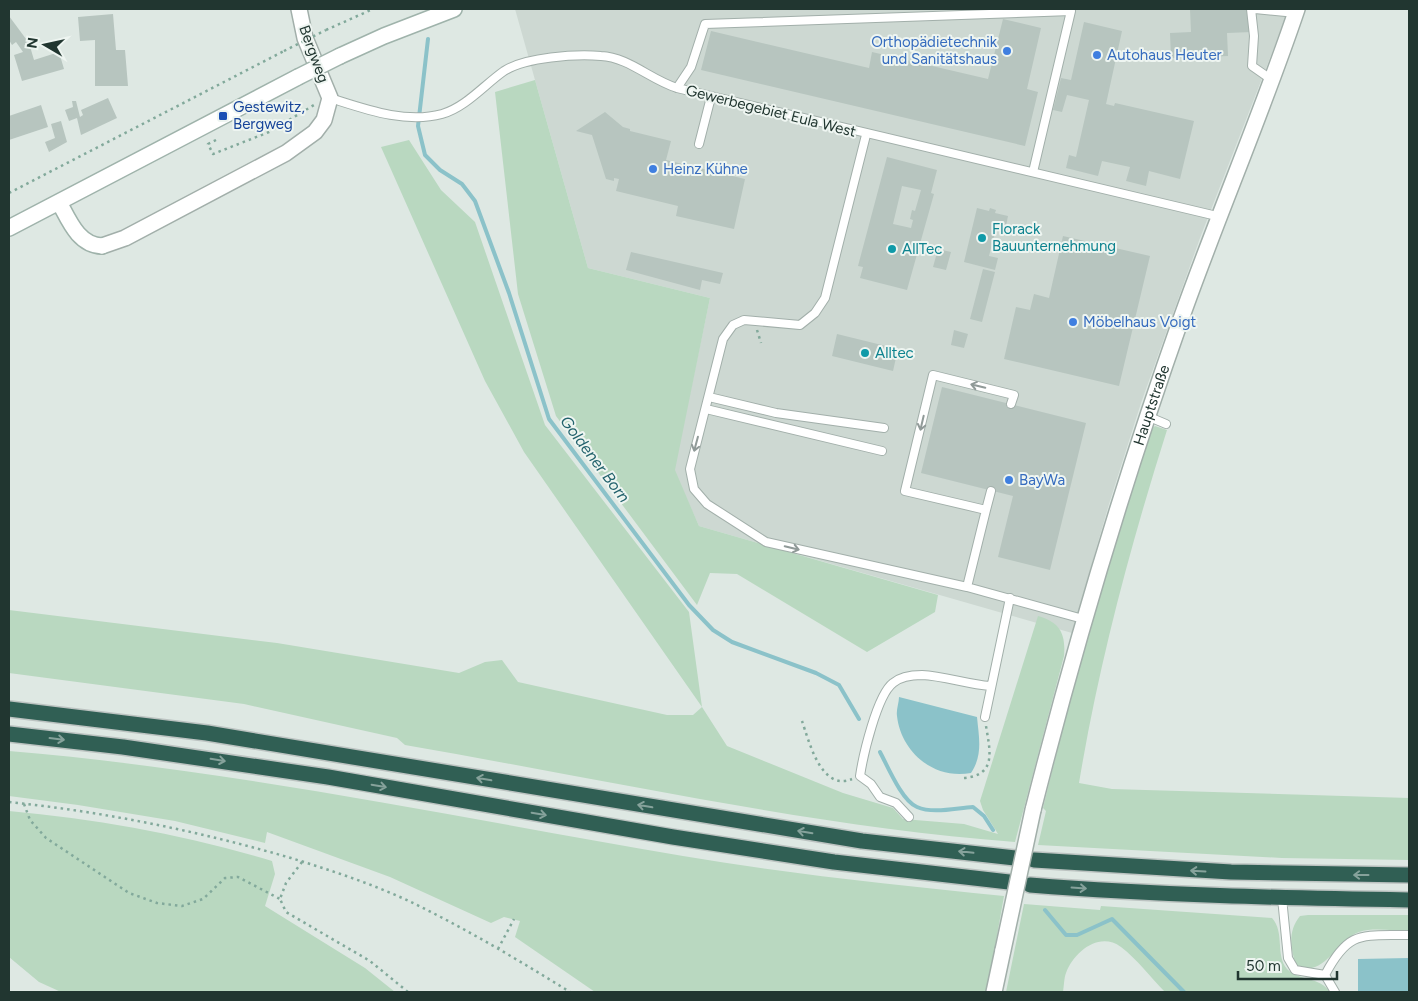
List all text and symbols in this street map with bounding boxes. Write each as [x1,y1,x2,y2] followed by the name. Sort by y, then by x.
[20,20,70,70] north arrow
[295,23,333,85] street label: Bergweg
[871,33,998,68] place label: Orthopädietechnik und Sanitätshaus
[23,36,42,50] text: N
[1001,45,1013,57] marker: Orthopädietechnik und Sanitätshaus
[1107,46,1222,64] place label: Autohaus Heuter
[1091,49,1103,61] marker: Autohaus Heuter
[684,81,858,141] street label: Gewerbegebiet Eula West
[233,98,305,133] place label: Gestewitz, Bergweg
[217,110,229,122] marker: Gestewitz, Bergweg
[663,160,748,178] place label: Heinz Kühne
[647,163,659,175] marker: Heinz Kühne
[992,220,1116,255] place label: Florack Bauunternehmung
[976,232,988,244] marker: Florack Bauunternehmung
[902,240,942,258] place label: AllTec
[886,243,898,255] marker: AllTec
[1083,313,1197,331] place label: Möbelhaus Voigt
[1067,316,1079,328] marker: Möbelhaus Voigt
[875,344,914,362] place label: Alltec
[859,347,871,359] marker: Alltec
[1130,362,1173,448] street label: Hauptstraße
[971,381,987,390] one-way arrow
[556,412,634,506] water label: Goldener Born
[917,414,926,430] one-way arrow
[691,435,701,451] one-way arrow
[1019,471,1065,489] place label: BayWa
[1003,474,1015,486] marker: BayWa
[783,544,799,553] one-way arrow
[49,734,65,744] one-way arrow
[210,756,226,766] one-way arrow
[477,773,493,783] one-way arrow
[370,781,386,791] one-way arrow
[637,801,653,811] one-way arrow
[530,809,546,819] one-way arrow
[797,827,813,837] one-way arrow
[959,847,975,857] one-way arrow
[1190,866,1206,875] one-way arrow
[1353,870,1369,880] one-way arrow
[1071,884,1087,893] one-way arrow
[1238,948,1337,980] scale bar
[1246,957,1281,975] text: 50 m

